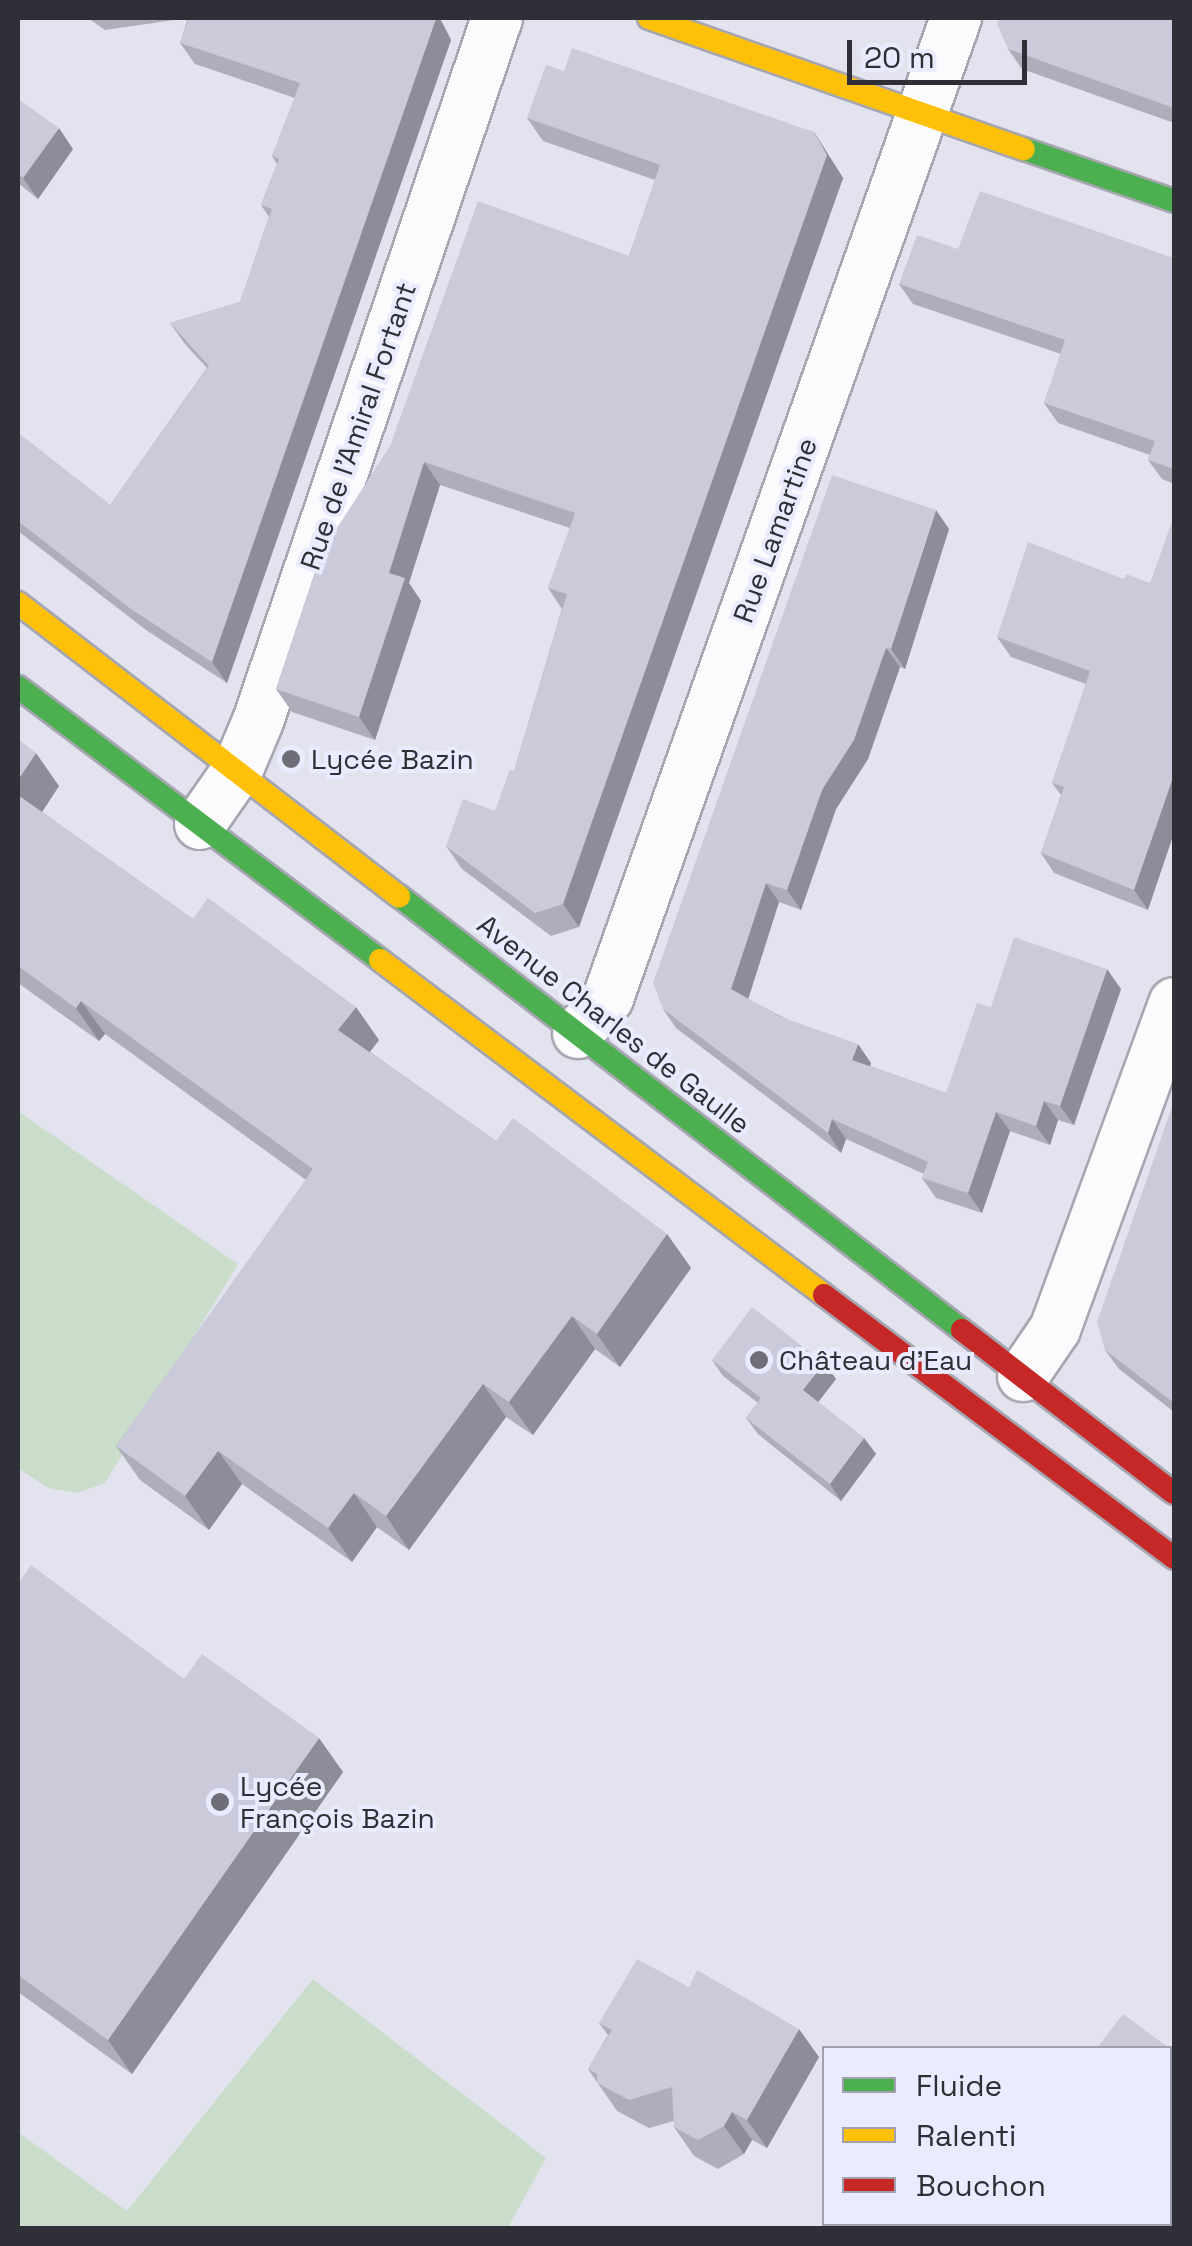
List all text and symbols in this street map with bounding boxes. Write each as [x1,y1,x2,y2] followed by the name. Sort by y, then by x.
[852,20,1032,82] scale bar
[864,38,935,77] text: 20 m
[293,278,423,574] street label: Rue de l'Amiral Fortant
[726,433,824,627] street label: Rue Lamartine
[311,742,474,776] place label: Lycée Bazin
[280,748,302,770] marker: Lycée Bazin
[471,907,757,1141] street label: Avenue Charles de Gaulle
[779,1343,972,1377] place label: Château d'Eau
[748,1349,770,1371] marker: Château d'Eau
[240,1769,435,1835] place label: Lycée François Bazin
[209,1791,231,1813] marker: Lycée François Bazin
[822,2046,1172,2226] legend
[916,2066,1002,2105] text: Fluide
[916,2116,1016,2155] text: Ralenti
[916,2166,1046,2205] text: Bouchon

